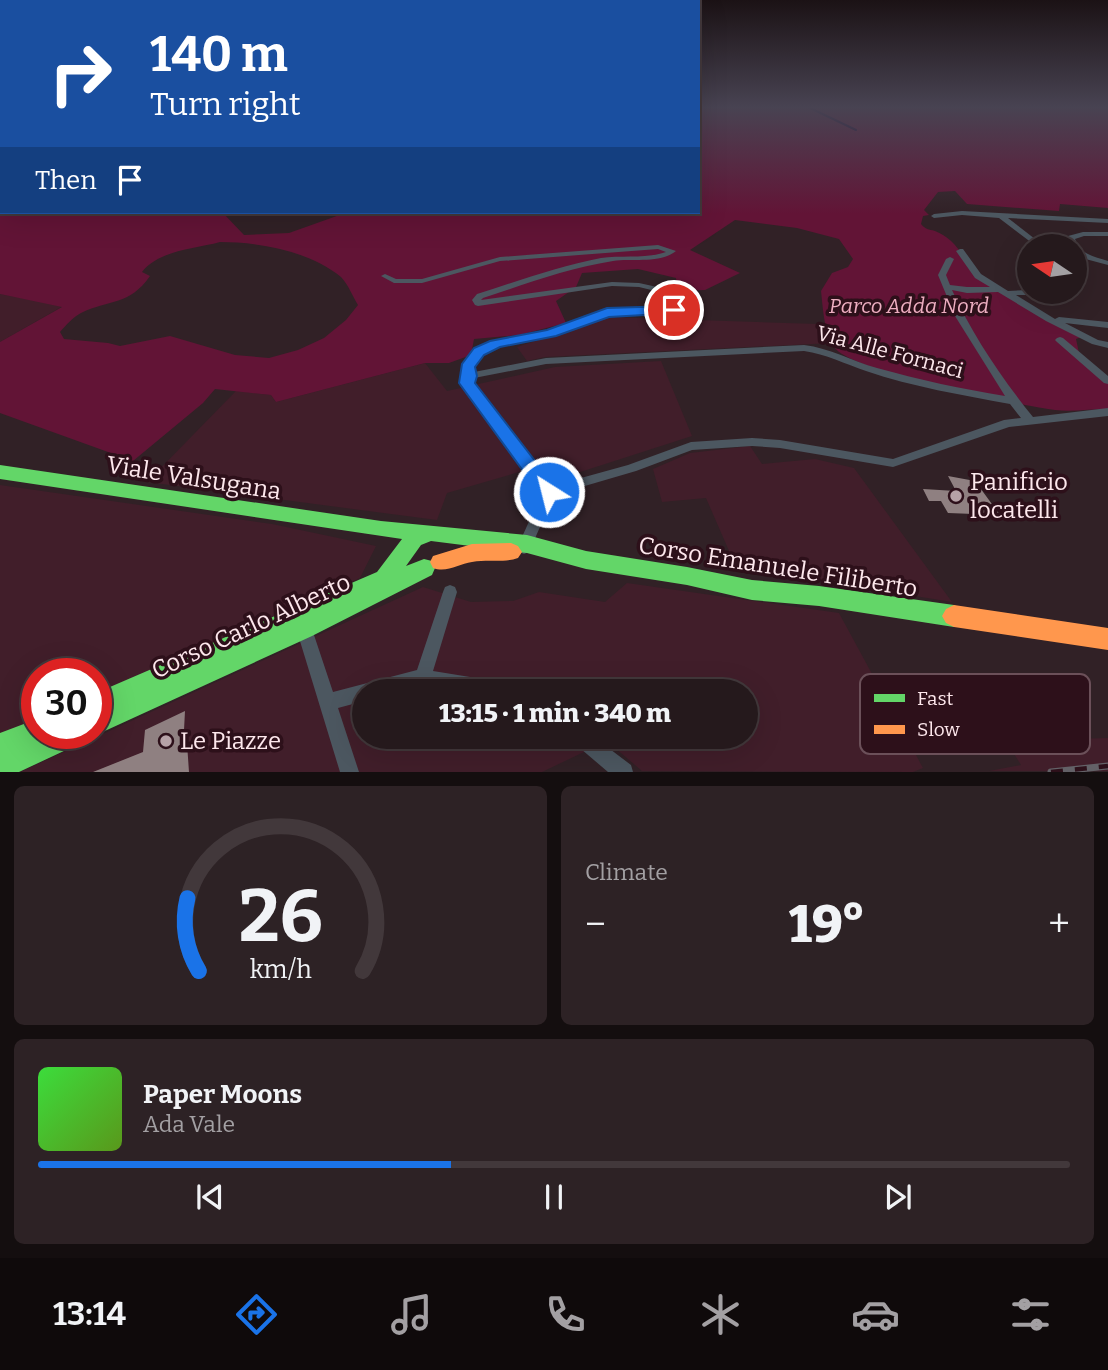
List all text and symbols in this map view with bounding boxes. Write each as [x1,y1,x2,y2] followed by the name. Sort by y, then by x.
[150,25,288,84] text: 140 m
[35,28,126,119] icon: right
[150,85,301,123] text: Turn right
[111,161,149,199] icon: arrive
[35,165,97,196] text: Then
[1017,234,1087,304] north arrow
[1017,234,1087,304] map controls
[644,280,704,340] pin
[655,291,693,329] icon: arrive
[829,293,989,319] park label: Parco Adda Nord
[814,320,966,384] street label: Via Alle Fornaci
[105,450,283,506] street label: Viale Valsugana
[512,455,586,529] position arrow
[970,468,1068,524] place label: Panificio locatelli
[948,488,964,504] marker: Panificio locatelli
[637,531,919,603] street label: Corso Emanuele Filiberto
[147,568,355,684] street label: Corso Carlo Alberto
[21,658,112,749] speed limit sign: 30
[860,674,1090,754] legend
[917,687,954,710] text: Fast
[439,698,671,729] text: 13:15 · 1 min · 340 m
[917,718,960,741] text: Slow
[180,727,281,755] place label: Le Piazze
[158,733,174,749] marker: Le Piazze
[585,858,668,886] text: Climate
[238,874,323,961] text: 26
[789,893,865,956] text: 19°
[585,901,606,947] text: −
[1048,901,1070,947] text: +
[250,955,312,985] text: km/h
[143,1079,302,1110] text: Paper Moons
[143,1110,235,1138] text: Ada Vale
[191,1178,229,1216] icon: previous
[535,1178,573,1216] icon: pause
[879,1178,917,1216] icon: next
[232,1290,281,1339] icon: directions
[387,1290,436,1339] icon: music
[541,1290,590,1339] icon: phone
[696,1290,745,1339] icon: climate
[851,1290,900,1339] icon: car
[1006,1290,1055,1339] icon: filters
[53,1295,126,1333] text: 13:14

